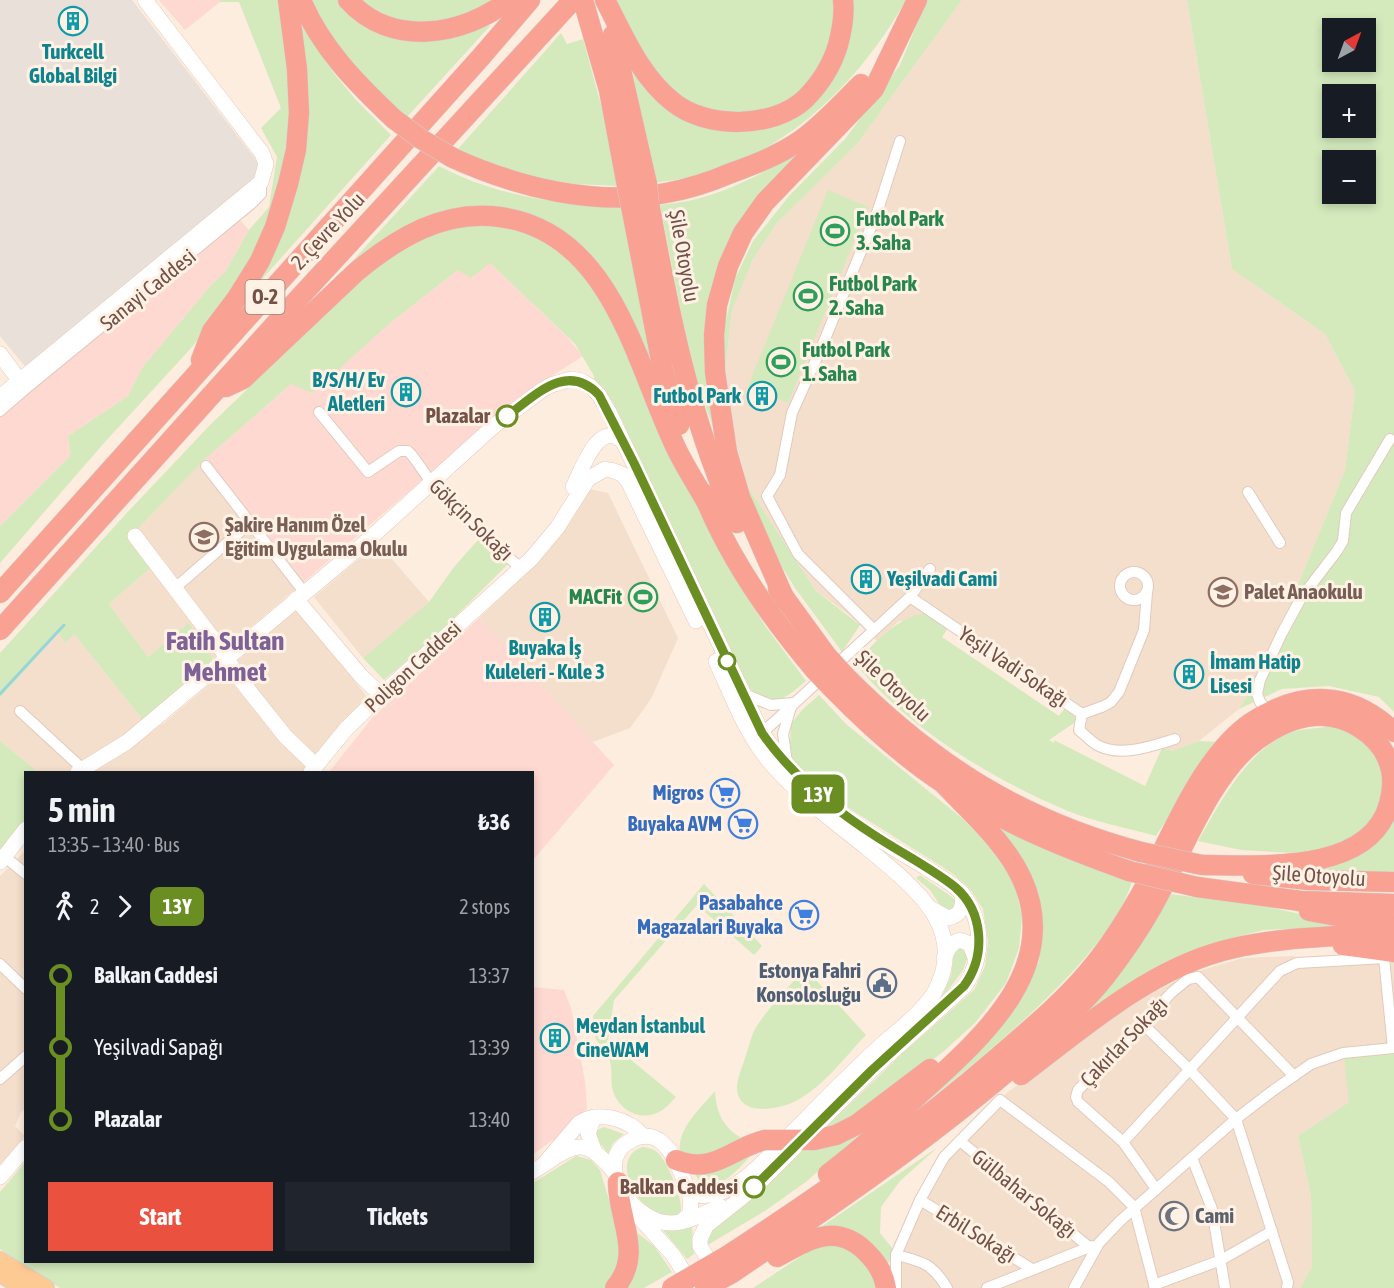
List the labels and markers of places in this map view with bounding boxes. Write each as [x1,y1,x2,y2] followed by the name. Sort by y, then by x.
[57,5,89,37] building icon: Turkcell Global Bilgi
[29,39,117,87] place label: Turkcell Global Bilgi
[856,206,945,254] place label: Futbol Park 3. Saha
[819,215,851,247] sports icon: Futbol Park 3. Saha
[829,271,918,319] place label: Futbol Park 2. Saha
[792,280,824,312] sports icon: Futbol Park 2. Saha
[802,337,891,385] place label: Futbol Park 1. Saha
[765,346,797,378] sports icon: Futbol Park 1. Saha
[312,367,385,415] place label: B/S/H/ Ev Aletleri
[390,376,422,408] building icon: B/S/H/ Ev Aletleri
[746,380,778,412] building icon: Futbol Park
[653,383,742,407] place label: Futbol Park
[426,403,491,427] place label: Plazalar
[496,405,518,427] marker: Plazalar
[225,512,407,560] place label: Şakire Hanım Özel Eğitim Uygulama Okulu
[188,521,220,553] school or university icon: Şakire Hanım Özel Eğitim Uygulama Okulu
[850,563,882,595] building icon: Yeşilvadi Cami
[886,566,997,590] place label: Yeşilvadi Cami
[1207,576,1239,608] school or university icon: Palet Anaokulu
[1244,579,1363,603] place label: Palet Anaokulu
[627,581,659,613] sports icon: MACFit
[569,584,622,608] place label: MACFit
[529,601,561,633] building icon: Buyaka İş Kuleleri - Kule 3
[485,635,605,683] place label: Buyaka İş Kuleleri - Kule 3
[1210,649,1301,697] place label: İmam Hatip Lisesi
[718,652,736,670] unlabelled marker
[1173,658,1205,690] building icon: İmam Hatip Lisesi
[709,777,741,809] supermarket icon: Migros
[653,780,705,804] place label: Migros
[727,808,759,840] supermarket icon: Buyaka AVM
[628,811,722,835] place label: Buyaka AVM
[637,890,783,938] place label: Pasabahce Magazalari Buyaka
[788,899,820,931] supermarket icon: Pasabahce Magazalari Buyaka
[756,958,861,1006] place label: Estonya Fahri Konsolosluğu
[866,967,898,999] public building icon: Estonya Fahri Konsolosluğu
[576,1013,705,1061] place label: Meydan İstanbul CineWAM
[539,1022,571,1054] building icon: Meydan İstanbul CineWAM
[620,1174,738,1198] place label: Balkan Caddesi
[743,1176,765,1198] marker: Balkan Caddesi
[1158,1200,1190,1232] mosque icon: Cami
[1195,1203,1234,1227] place label: Cami

